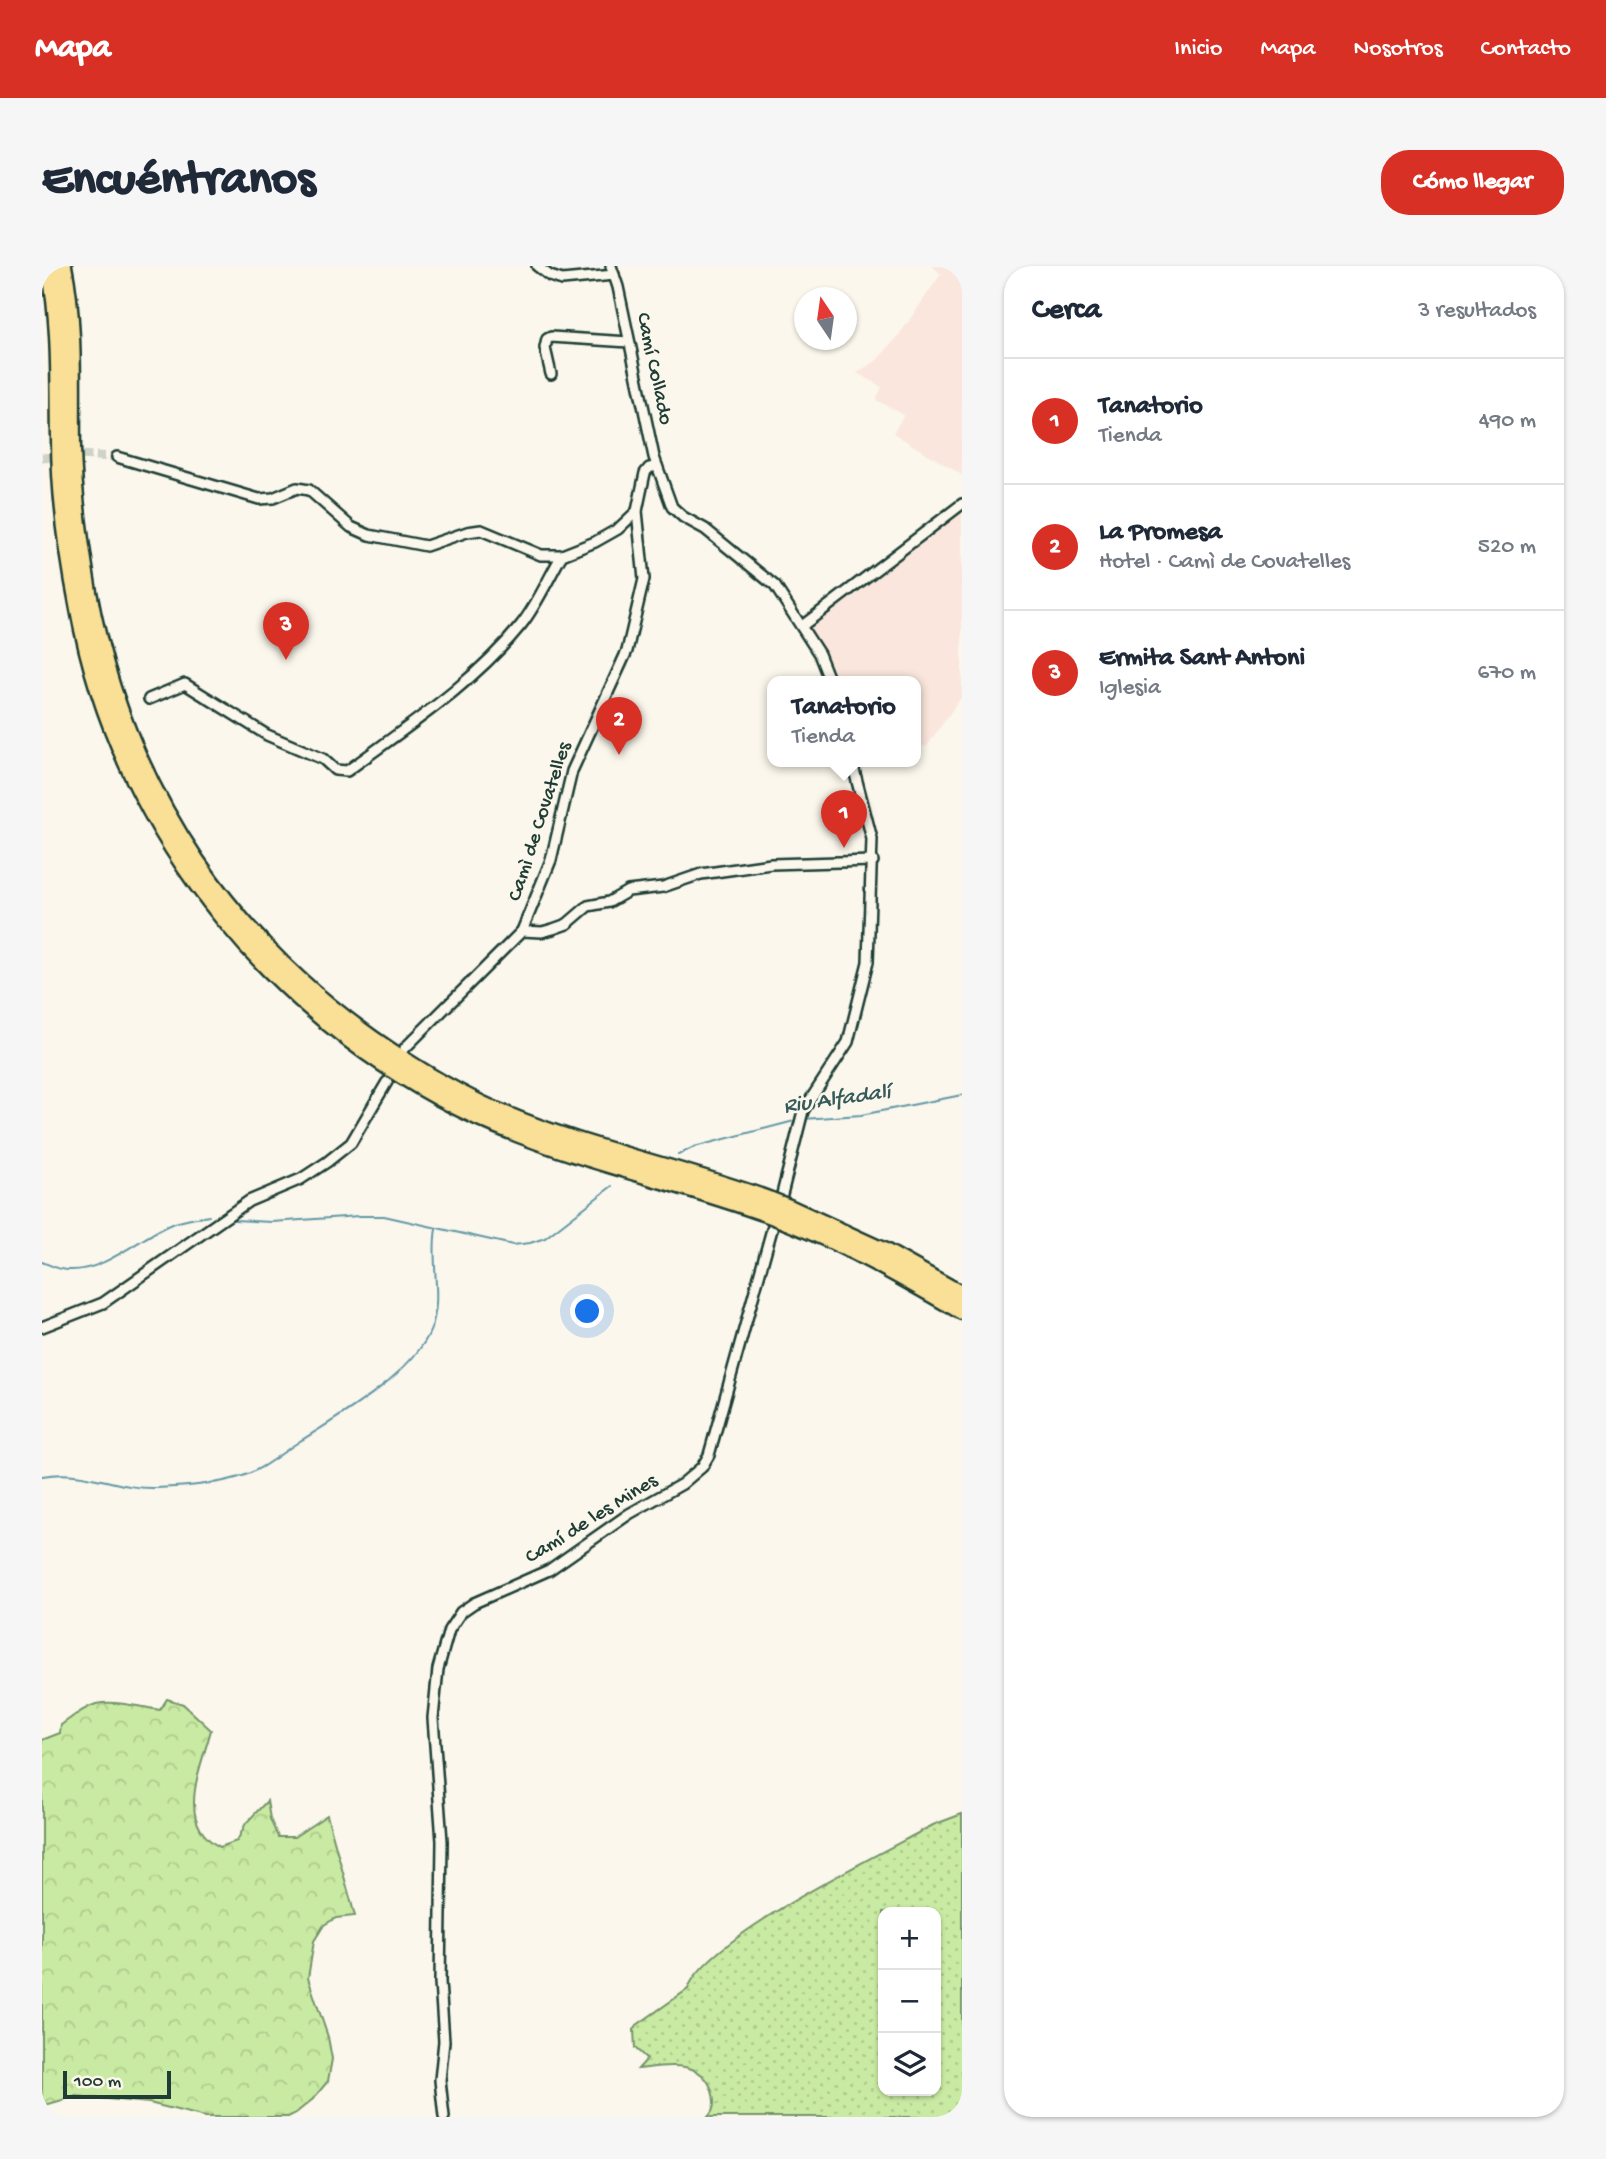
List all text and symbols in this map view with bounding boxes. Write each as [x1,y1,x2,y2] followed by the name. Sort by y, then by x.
[35,30,111,68] text: Mapa
[1174,35,1222,64] text: Inicio
[1260,35,1316,64] text: Mapa
[1354,35,1443,64] text: Nosotros
[1481,35,1571,64] text: Contacto
[1381,150,1564,215] button: Cómo llegar
[42,153,315,211] text: Encuéntranos
[794,287,857,350] north arrow
[1032,294,1101,329] text: Cerca
[1418,298,1536,325] text: 3 resultados
[629,311,677,427] street label: Camí Collado
[1099,392,1203,423] text: Tanatorio
[1050,408,1060,435] text: 1
[1479,408,1536,435] text: 490 m
[1099,423,1162,450] text: Tienda
[1099,518,1222,549] text: La Promesa
[1049,534,1061,561] text: 2
[1478,534,1536,561] text: 520 m
[1099,549,1350,576] text: Hotel · Camì de Covatelles
[263,602,309,660] pin: 3
[1099,644,1305,675] text: Ermita Sant Antoni
[1049,660,1061,687] text: 3
[1478,660,1536,687] text: 670 m
[1099,675,1161,702] text: Iglesia
[767,676,921,767] popup
[792,693,896,724] text: Tanatorio
[596,697,642,755] pin: 2
[792,724,855,751] text: Tienda
[503,738,579,905] street label: Camì de Covatelles
[821,790,867,848] pin: 1
[782,1079,896,1121] water label: Riu Alfadalí
[570,1294,604,1328] your location
[521,1469,664,1571] street label: Camí de les Mines
[878,1907,941,2096] map controls
[878,1907,941,1970] button: +
[878,1970,941,2033] button: −
[878,2033,941,2096] button: layers
[63,2068,172,2100] scale bar
[74,2071,121,2094] text: 100 m

